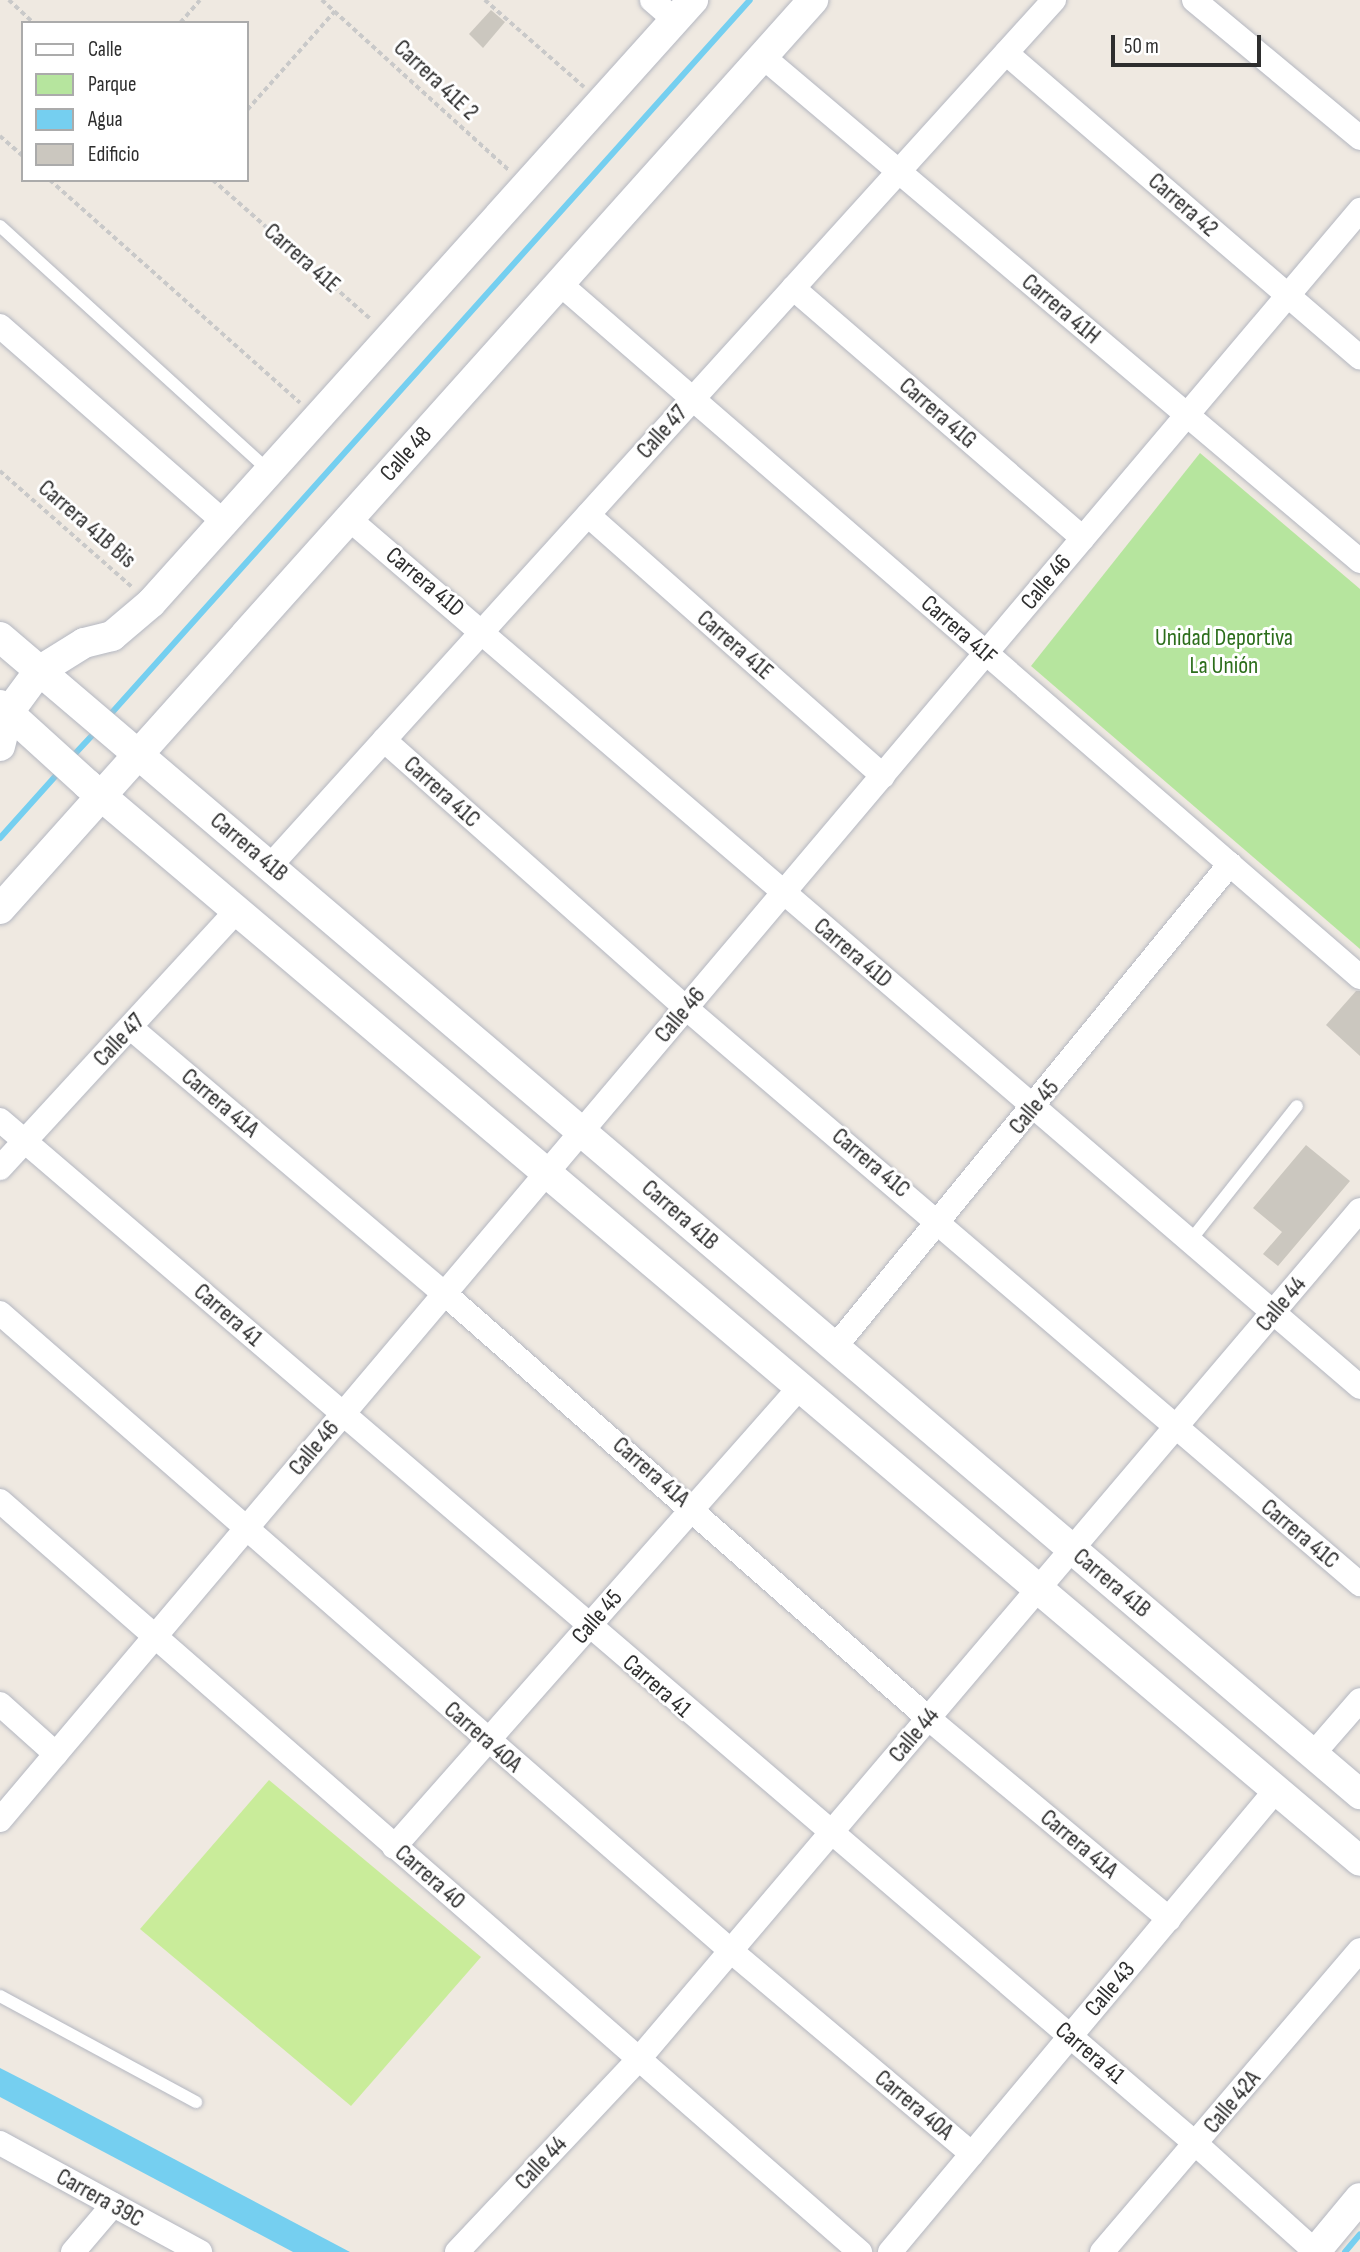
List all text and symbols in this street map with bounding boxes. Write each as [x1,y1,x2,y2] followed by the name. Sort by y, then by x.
[21,21,248,182] legend
[1115,21,1266,65] scale bar
[388,34,484,126] street label: Carrera 41E 2
[1124,34,1159,59] text: 50 m
[88,37,122,62] text: Calle
[88,72,136,97] text: Parque
[88,107,123,132] text: Agua
[88,142,139,167] text: Edificio
[1142,167,1224,243] street label: Carrera 42
[258,217,346,299] street label: Carrera 41E
[1016,268,1106,350] street label: Carrera 41H
[893,371,983,455] street label: Carrera 41G
[630,399,694,465] street label: Calle 47
[374,421,438,487] street label: Calle 48
[32,474,142,574] street label: Carrera 41B Bis
[380,541,470,623] street label: Carrera 41D
[1015,548,1077,616] street label: Calle 46
[915,589,1003,671] street label: Carrera 41F
[691,604,779,686] street label: Carrera 41E
[1155,624,1293,680] park label: Unidad Deportiva La Unión
[398,750,486,834] street label: Carrera 41C
[204,806,294,888] street label: Carrera 41B
[808,912,898,994] street label: Carrera 41D
[649,981,711,1049] street label: Calle 46
[87,1007,151,1073] street label: Calle 47
[175,1062,265,1144] street label: Carrera 41A
[1003,1074,1065,1140] street label: Calle 45
[826,1122,916,1204] street label: Carrera 41C
[636,1174,724,1256] street label: Carrera 41B
[1250,1271,1312,1337] street label: Calle 44
[188,1277,268,1353] street label: Carrera 41
[283,1414,345,1482] street label: Calle 46
[607,1431,695,1513] street label: Carrera 41A
[1255,1493,1345,1575] street label: Carrera 41C
[1067,1542,1157,1624] street label: Carrera 41B
[566,1584,628,1650] street label: Calle 45
[617,1648,697,1724] street label: Carrera 41
[438,1695,528,1779] street label: Carrera 40A
[883,1702,945,1768] street label: Calle 44
[1034,1803,1124,1885] street label: Carrera 41A
[389,1839,471,1915] street label: Carrera 40
[1079,1956,1141,2022] street label: Calle 43
[1049,2016,1131,2090] street label: Carrera 41
[869,2064,959,2146] street label: Carrera 40A
[1197,2065,1267,2139] street label: Calle 42A
[509,2130,573,2196] street label: Calle 44
[51,2162,149,2234] street label: Carrera 39C

